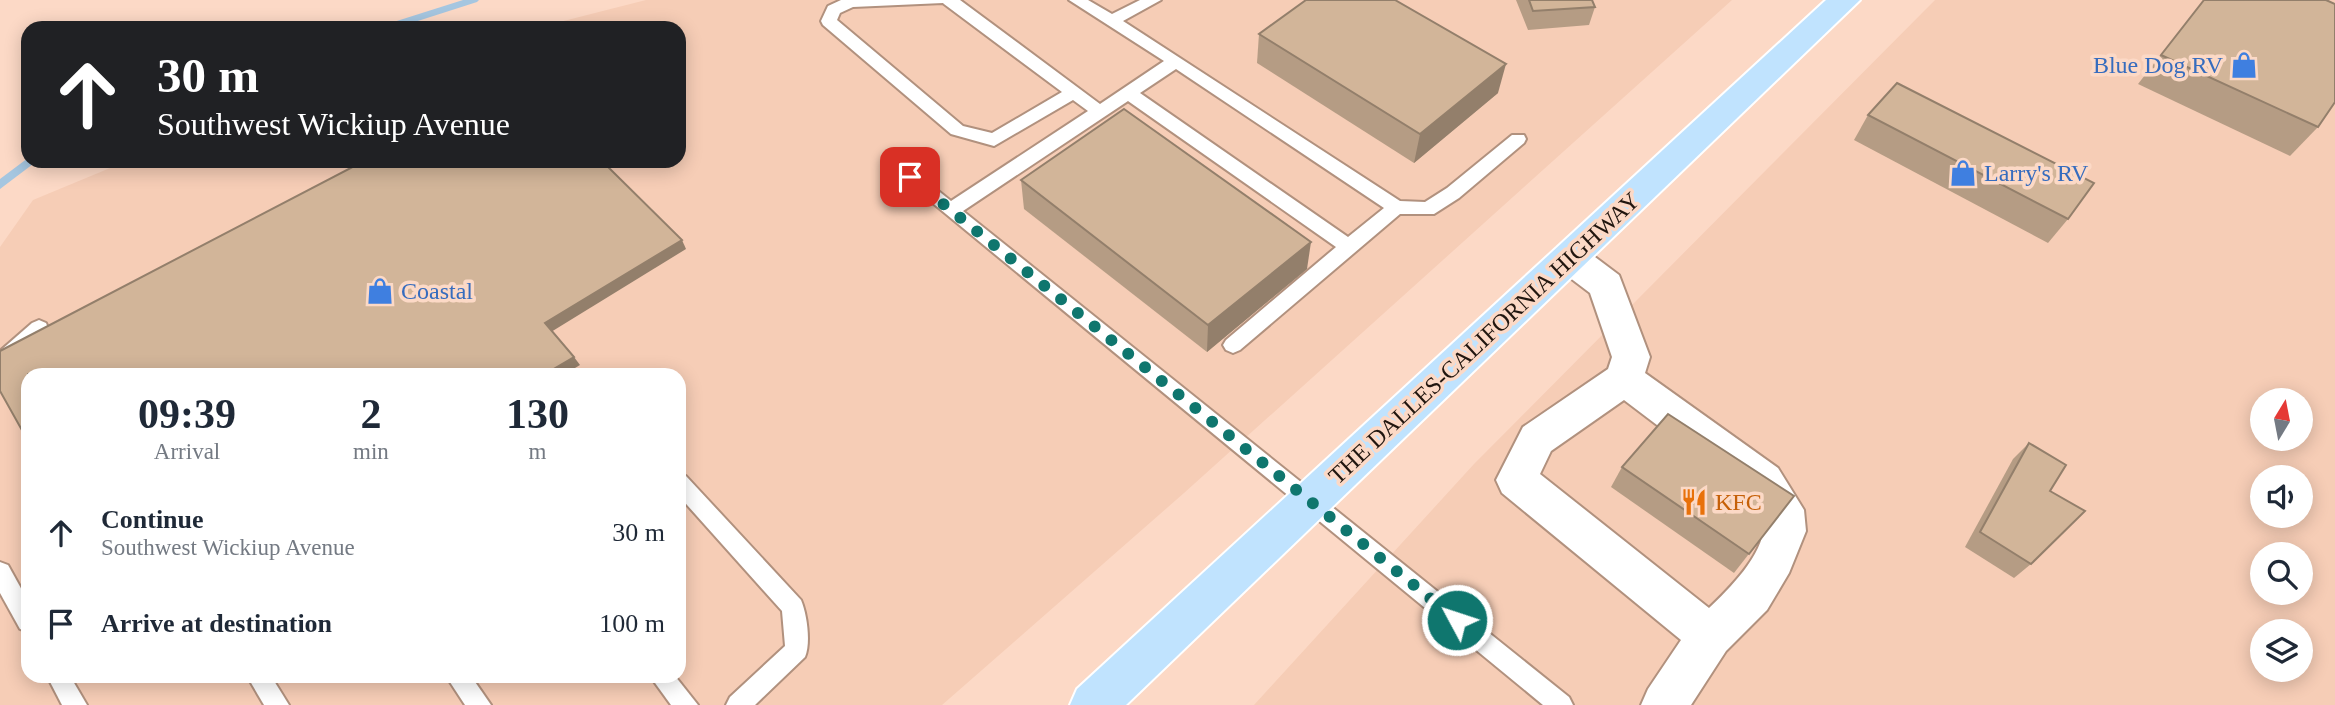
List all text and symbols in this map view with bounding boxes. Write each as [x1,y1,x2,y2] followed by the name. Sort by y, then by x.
[157,48,259,103] text: 30 m
[42,49,133,140] icon: ahead
[2229,50,2259,80] shop icon: Blue Dog RV
[2093,52,2224,78] place label: Blue Dog RV
[157,106,510,142] text: Southwest Wickiup Avenue
[880,147,940,207] pin
[891,158,929,196] icon: arrive
[1948,158,1978,188] shop icon: Larry's RV
[1984,160,2089,186] place label: Larry's RV
[1323,187,1645,489] street label: THE DALLES-CALIFORNIA HIGHWAY
[365,276,395,306] shop icon: Coastal
[401,278,473,304] place label: Coastal
[2250,388,2314,452] north arrow
[2250,388,2313,682] map controls
[138,391,236,437] text: 09:39
[360,391,381,437] text: 2
[506,391,569,437] text: 130
[154,439,220,464] text: Arrival
[353,439,389,464] text: min
[528,439,546,464] text: m
[2250,465,2313,528] button: sound
[1679,487,1709,517] restaurant icon: KFC
[1715,489,1762,515] place label: KFC
[101,505,204,534] text: Continue
[42,514,80,552] icon: ahead
[612,518,665,547] text: 30 m
[101,535,355,560] text: Southwest Wickiup Avenue
[2250,542,2313,605] button: search
[1420,583,1494,657] position arrow
[42,605,80,643] icon: arrive
[101,609,332,638] text: Arrive at destination
[599,609,665,638] text: 100 m
[2250,619,2313,682] button: layers

